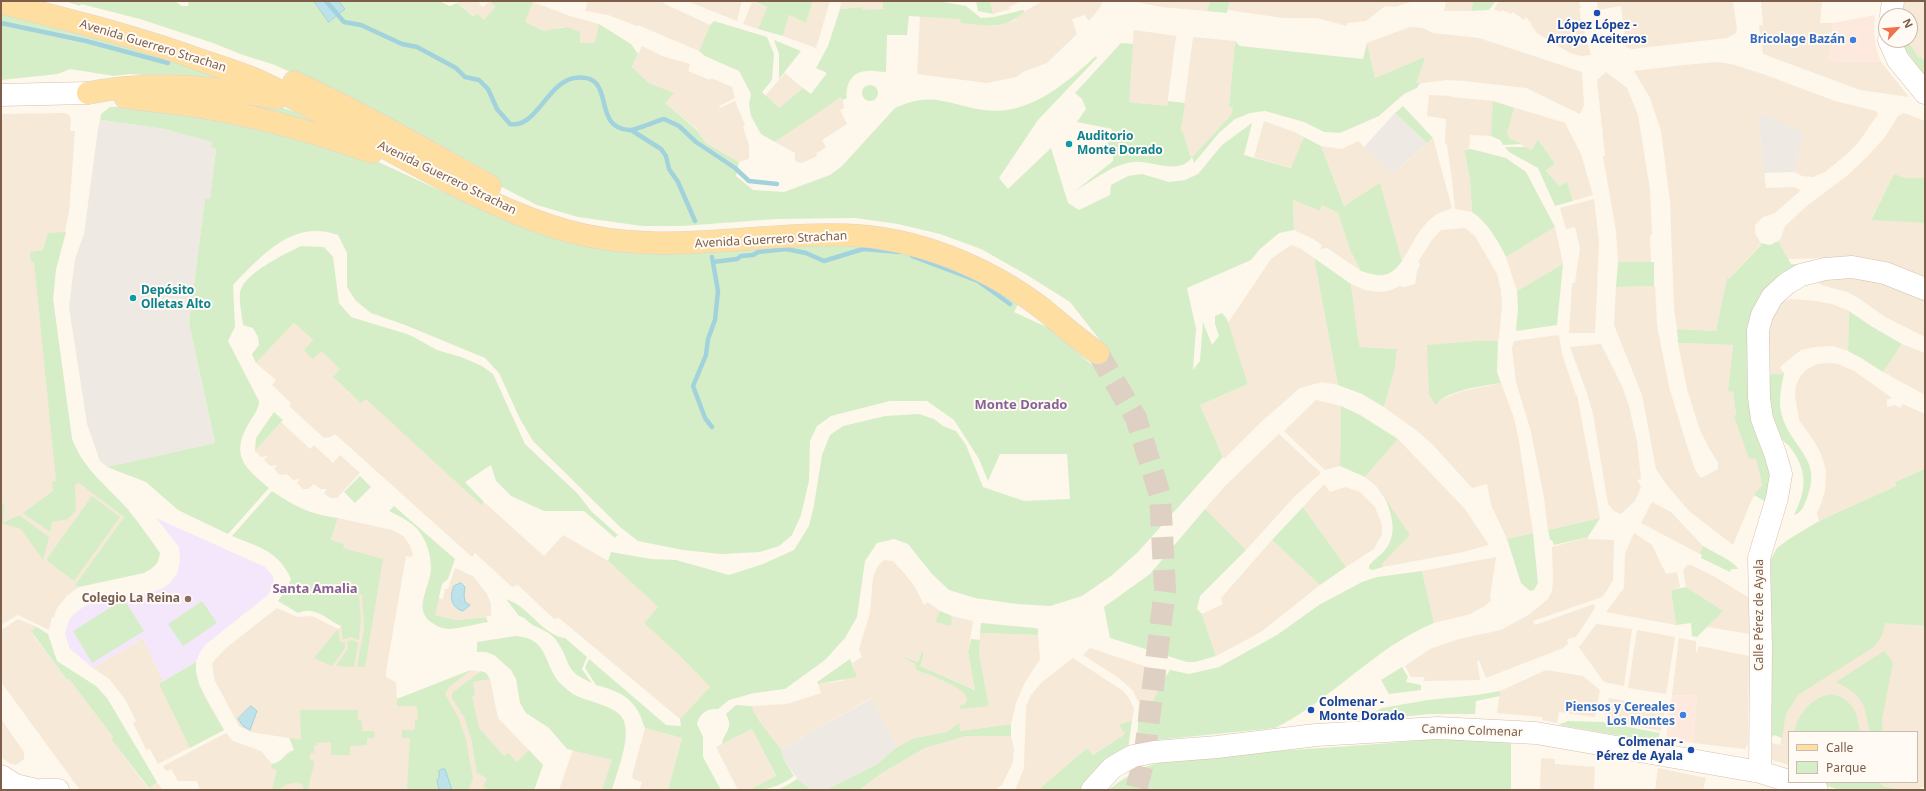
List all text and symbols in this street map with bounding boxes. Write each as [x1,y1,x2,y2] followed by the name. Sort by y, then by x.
[1592,8,1602,18] marker: López López - Arroyo Aceiteros
[1878,8,1918,48] north arrow
[1900,16,1917,30] text: N
[78,17,228,75] street label: Avenida Guerrero Strachan
[1547,19,1647,47] place label: López López - Arroyo Aceiteros
[1750,33,1845,47] place label: Bricolage Bazán
[1848,35,1858,45] marker: Bricolage Bazán
[1077,130,1163,158] place label: Auditorio Monte Dorado
[375,138,519,218] street label: Avenida Guerrero Strachan
[1064,139,1074,149] marker: Auditorio Monte Dorado
[695,229,847,251] street label: Avenida Guerrero Strachan
[141,284,211,312] place label: Depósito Olletas Alto
[128,293,138,303] marker: Depósito Olletas Alto
[975,397,1067,413] district label: Monte Dorado
[1753,559,1767,671] street label: Calle Pérez de Ayala
[272,581,358,597] district label: Santa Amalia
[82,592,180,606] place label: Colegio La Reina
[183,594,193,604] marker: Colegio La Reina
[1319,696,1405,724] place label: Colmenar - Monte Dorado
[1565,701,1675,729] place label: Piensos y Cereales Los Montes
[1306,705,1316,715] marker: Colmenar - Monte Dorado
[1678,710,1688,720] marker: Piensos y Cereales Los Montes
[1421,722,1523,740] street label: Camino Colmenar
[1788,731,1918,783] legend
[1596,736,1683,764] place label: Colmenar - Pérez de Ayala
[1826,739,1853,756] text: Calle
[1686,745,1696,755] marker: Colmenar - Pérez de Ayala
[1826,759,1866,776] text: Parque

